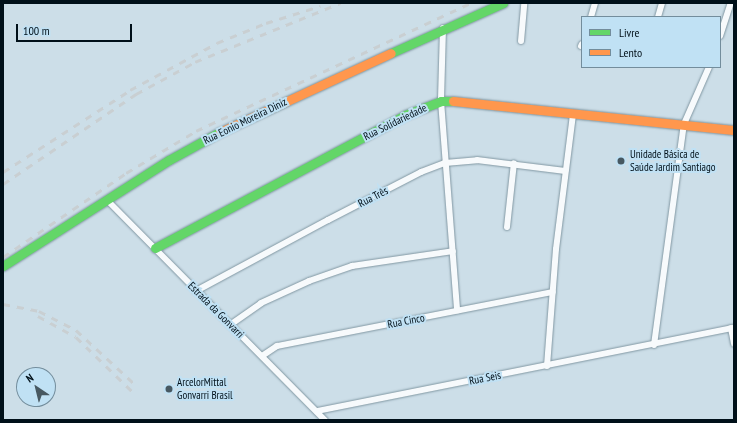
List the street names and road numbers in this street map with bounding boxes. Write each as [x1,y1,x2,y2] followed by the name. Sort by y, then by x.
[201,95,289,147] street label: Rua Eonio Moreira Diniz
[361,101,429,143] street label: Rua Solidariedade
[356,184,390,210] street label: Rua Três
[185,279,247,341] street label: Estrada da Gonvarri
[386,311,426,331] street label: Rua Cinco
[468,368,502,388] street label: Rua Seis

